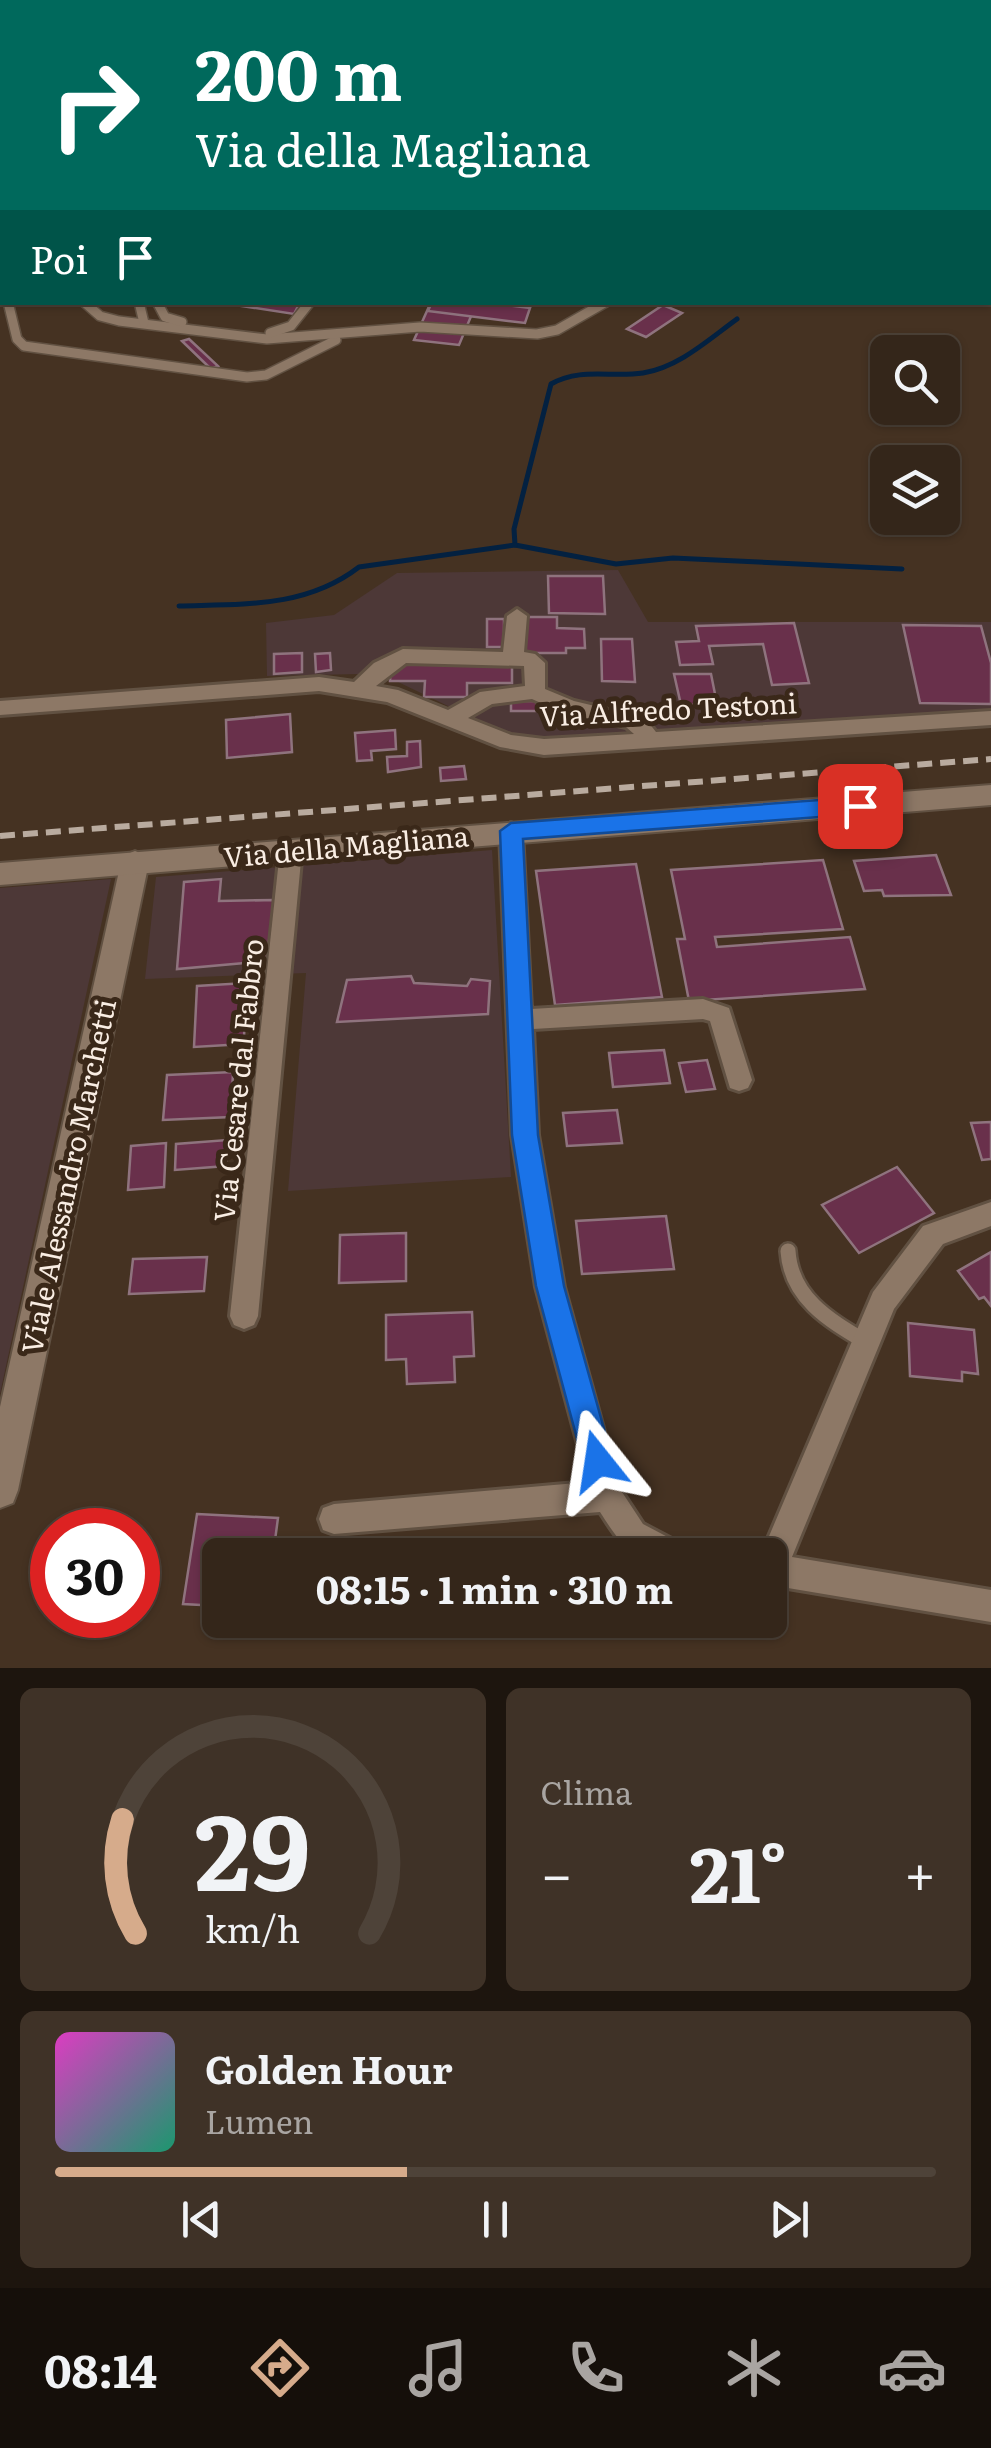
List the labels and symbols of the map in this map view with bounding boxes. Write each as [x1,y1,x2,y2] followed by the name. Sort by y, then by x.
[538,680,798,736] street label: Via Alfredo Testoni
[818,764,903,849] pin
[222,813,470,877] street label: Via della Magliana
[201,936,273,1224] street label: Via Cesare dal Fabbro
[9,995,125,1357] street label: Viale Alessandro Marchetti
[546,1409,650,1513] position arrow
[30,1508,160,1638] speed limit sign: 30

